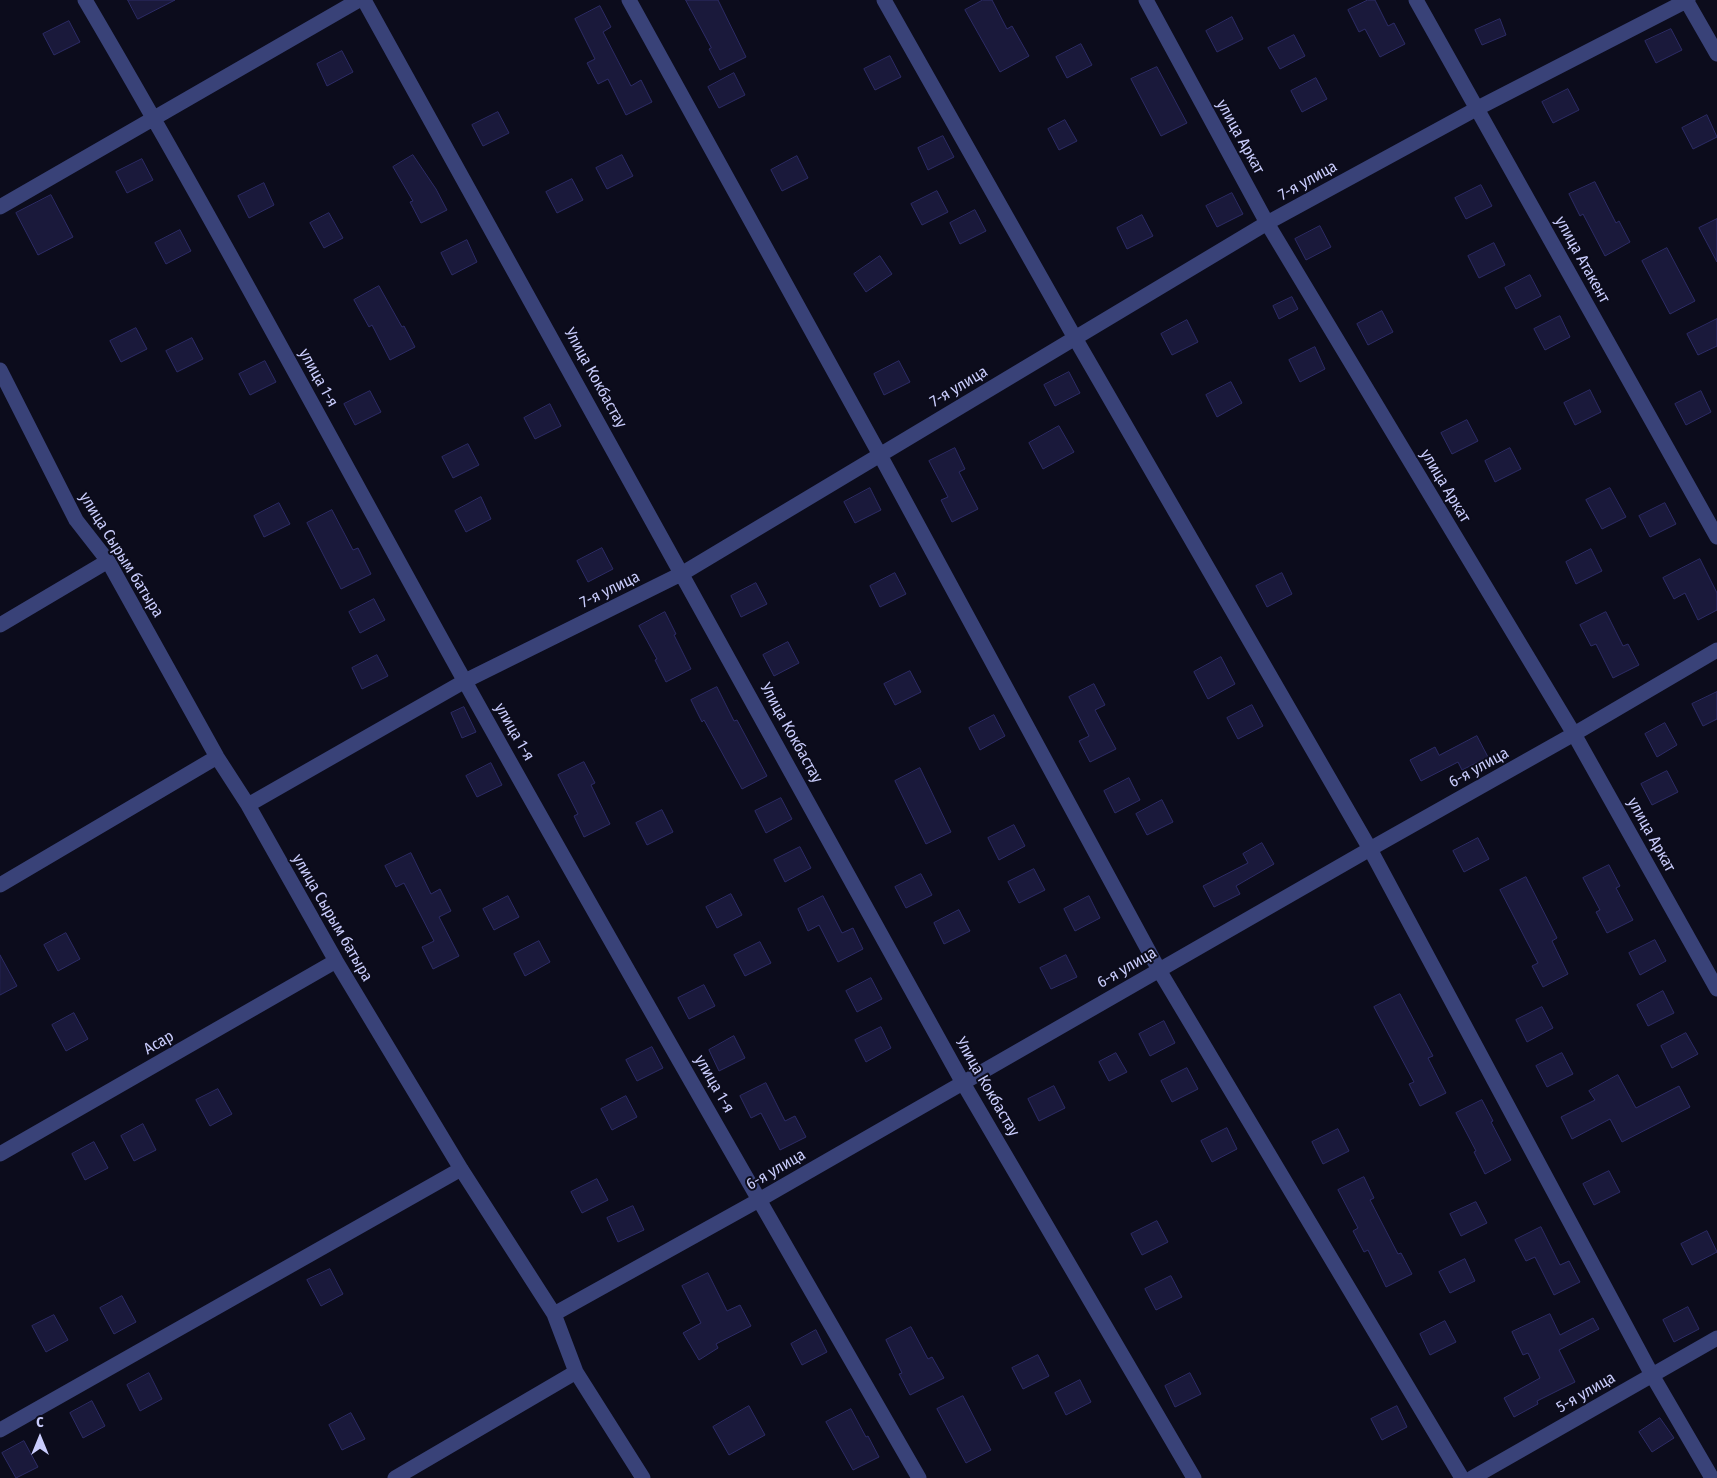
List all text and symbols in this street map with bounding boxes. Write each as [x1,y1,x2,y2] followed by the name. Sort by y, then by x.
[1212,96,1268,178] street label: улица Аркат
[1275,157,1341,205] street label: 7-я улица
[1550,213,1614,307] street label: улица Атакент
[560,325,630,431] street label: Улица Кокбастау
[294,345,342,411] street label: улица 1-я
[927,362,991,412] street label: 7-я улица
[1416,446,1474,526] street label: улица Аркат
[75,489,167,621] street label: улица Сырым батыра
[577,567,643,613] street label: 7-я улица
[756,680,826,786] street label: Улица Кокбастау
[490,700,538,764] street label: улица 1-я
[1446,744,1512,792] street label: 6-я улица
[1623,794,1679,876] street label: улица Аркат
[288,851,376,985] street label: улица Сырым батыра
[1094,943,1160,993] street label: 6-я улица
[141,1027,177,1059] street label: Асар
[951,1034,1023,1140] street label: Улица Кокбастау
[690,1052,738,1116] street label: улица 1-я
[743,1145,809,1195] street label: 6-я улица
[1553,1368,1619,1418] street label: 5-я улица
[15,1413,65,1463] north arrow
[36,1414,44,1431] text: С

